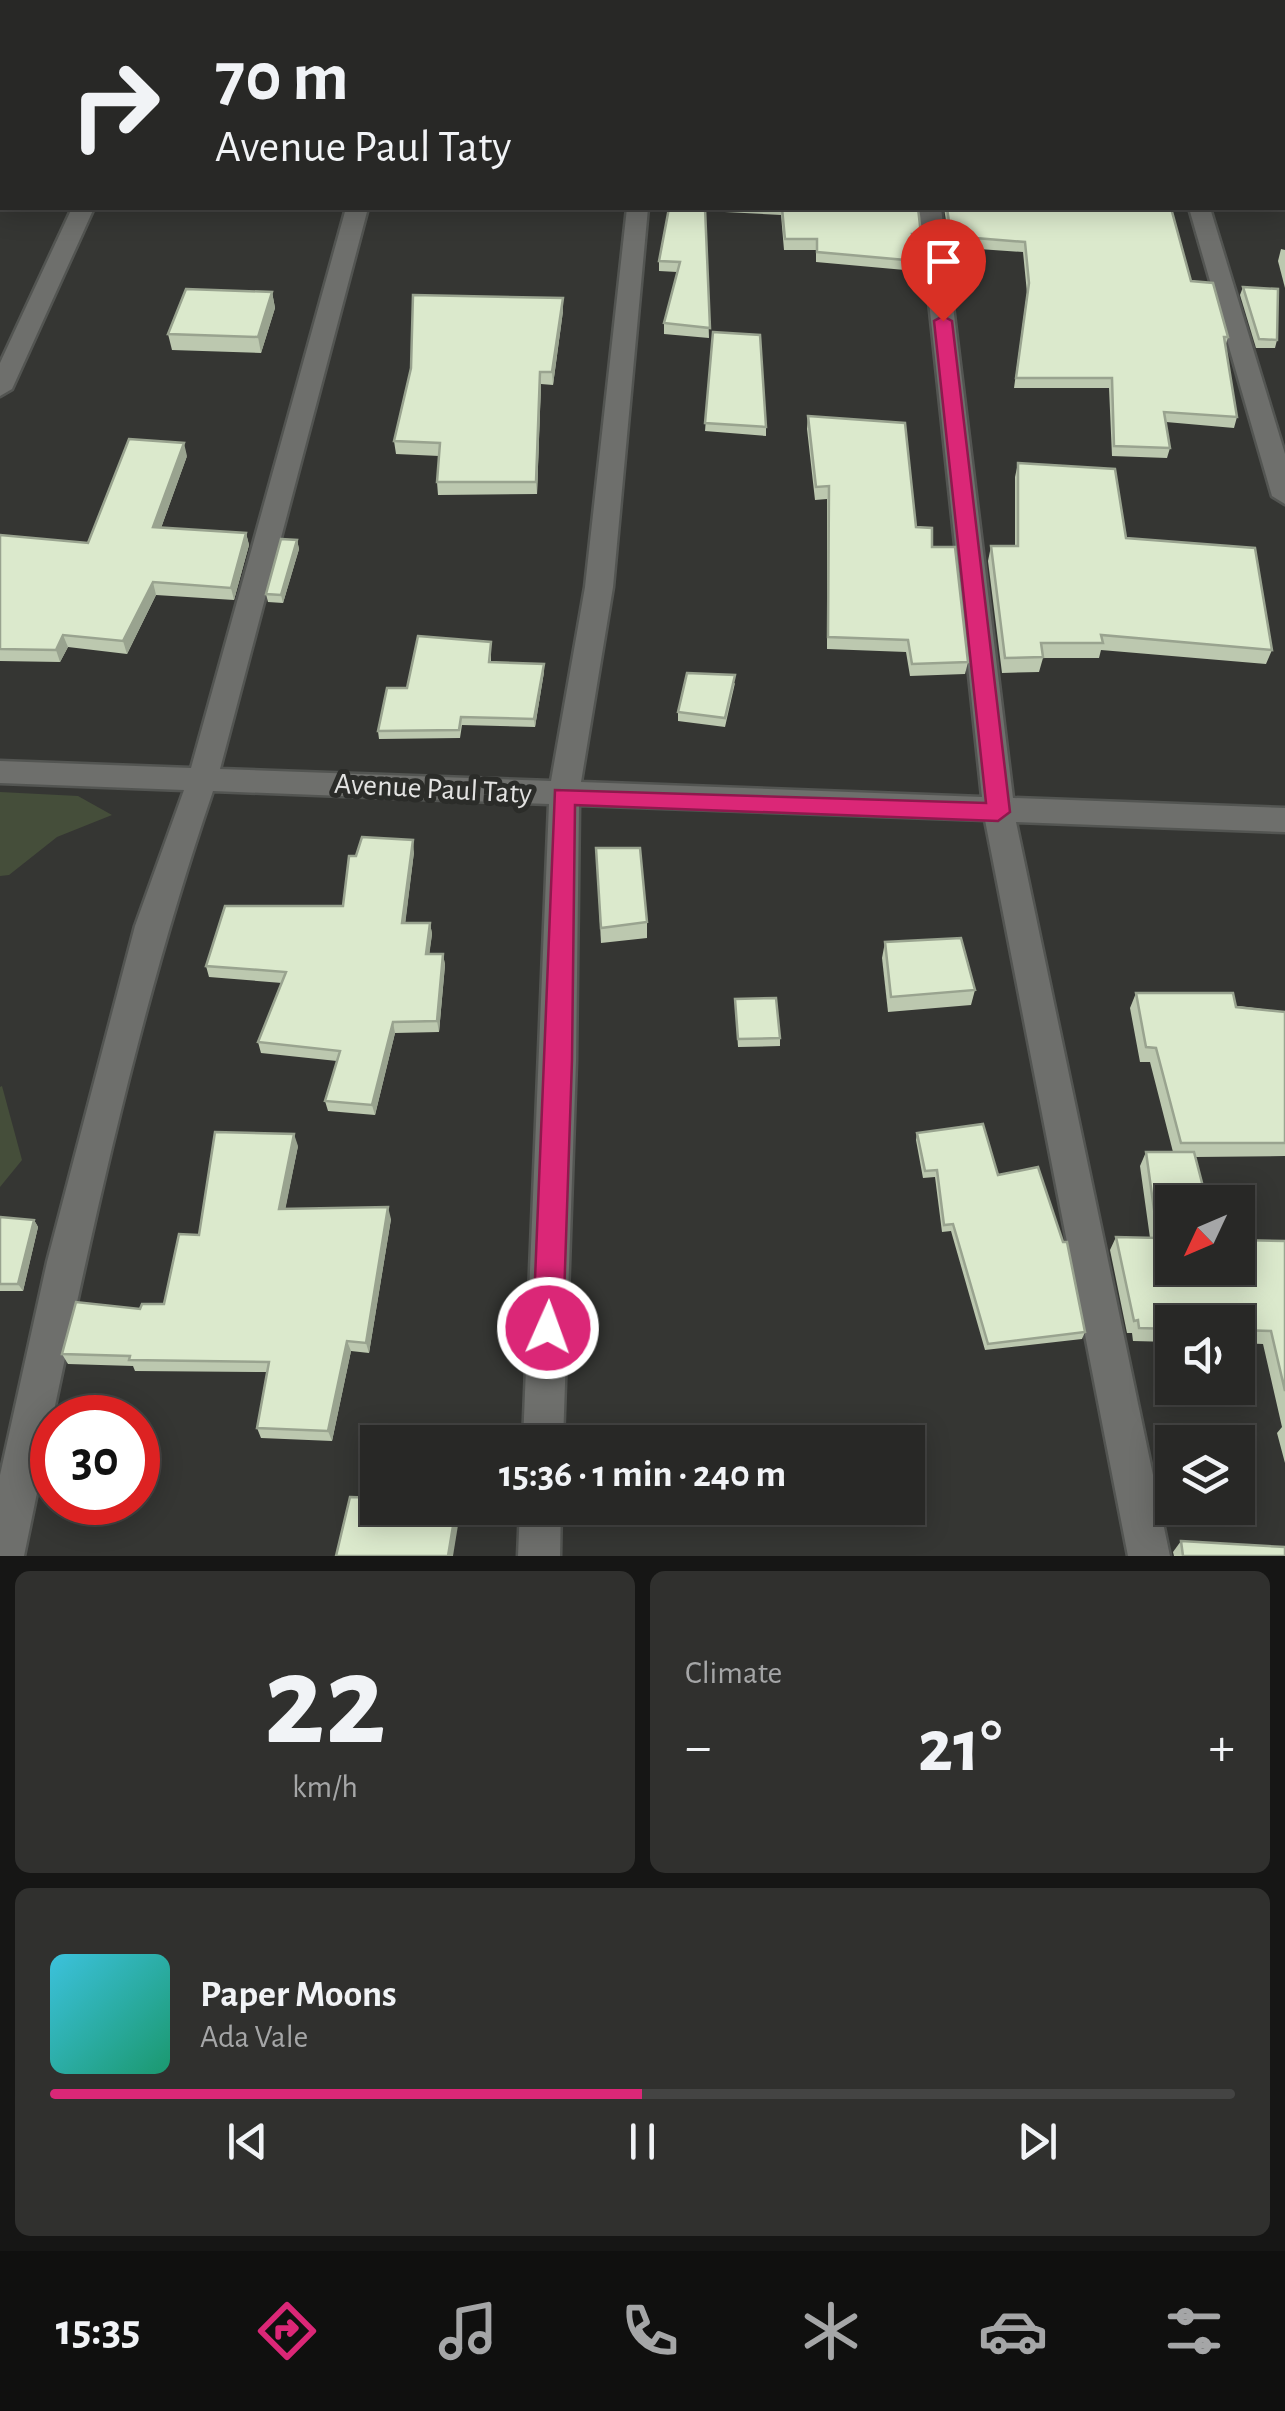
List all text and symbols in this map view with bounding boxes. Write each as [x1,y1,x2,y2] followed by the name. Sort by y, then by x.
[50,40,180,170] icon: right
[215,43,349,113] text: 70 m
[215,125,512,170] text: Avenue Paul Taty
[901,219,986,322] pin
[916,234,971,289] icon: arrive
[333,769,533,809] street label: Avenue Paul Taty
[1155,1185,1255,1285] north arrow
[1155,1185,1255,1525] map controls
[496,1276,600,1380] position arrow
[1155,1305,1255,1405] button: sound
[30,1395,160,1525] speed limit sign: 30
[1155,1425,1255,1525] button: layers
[499,1456,786,1494] text: 15:36 · 1 min · 240 m
[264,1638,386,1768] text: 22
[685,1657,782,1689] text: Climate
[918,1710,1002,1785] text: 21°
[685,1720,711,1775] text: −
[1209,1720,1235,1775] text: +
[292,1771,358,1803] text: km/h
[200,1976,397,2014] text: Paper Moons
[200,2021,308,2053] text: Ada Vale
[220,2114,275,2169] icon: previous
[615,2114,670,2169] icon: pause
[1010,2114,1065,2169] icon: next
[252,2296,322,2366] icon: directions
[433,2296,503,2366] icon: music
[615,2296,685,2366] icon: phone
[796,2296,866,2366] icon: climate
[978,2296,1048,2366] icon: car
[1159,2296,1229,2366] icon: filters
[56,2308,141,2353] text: 15:35

